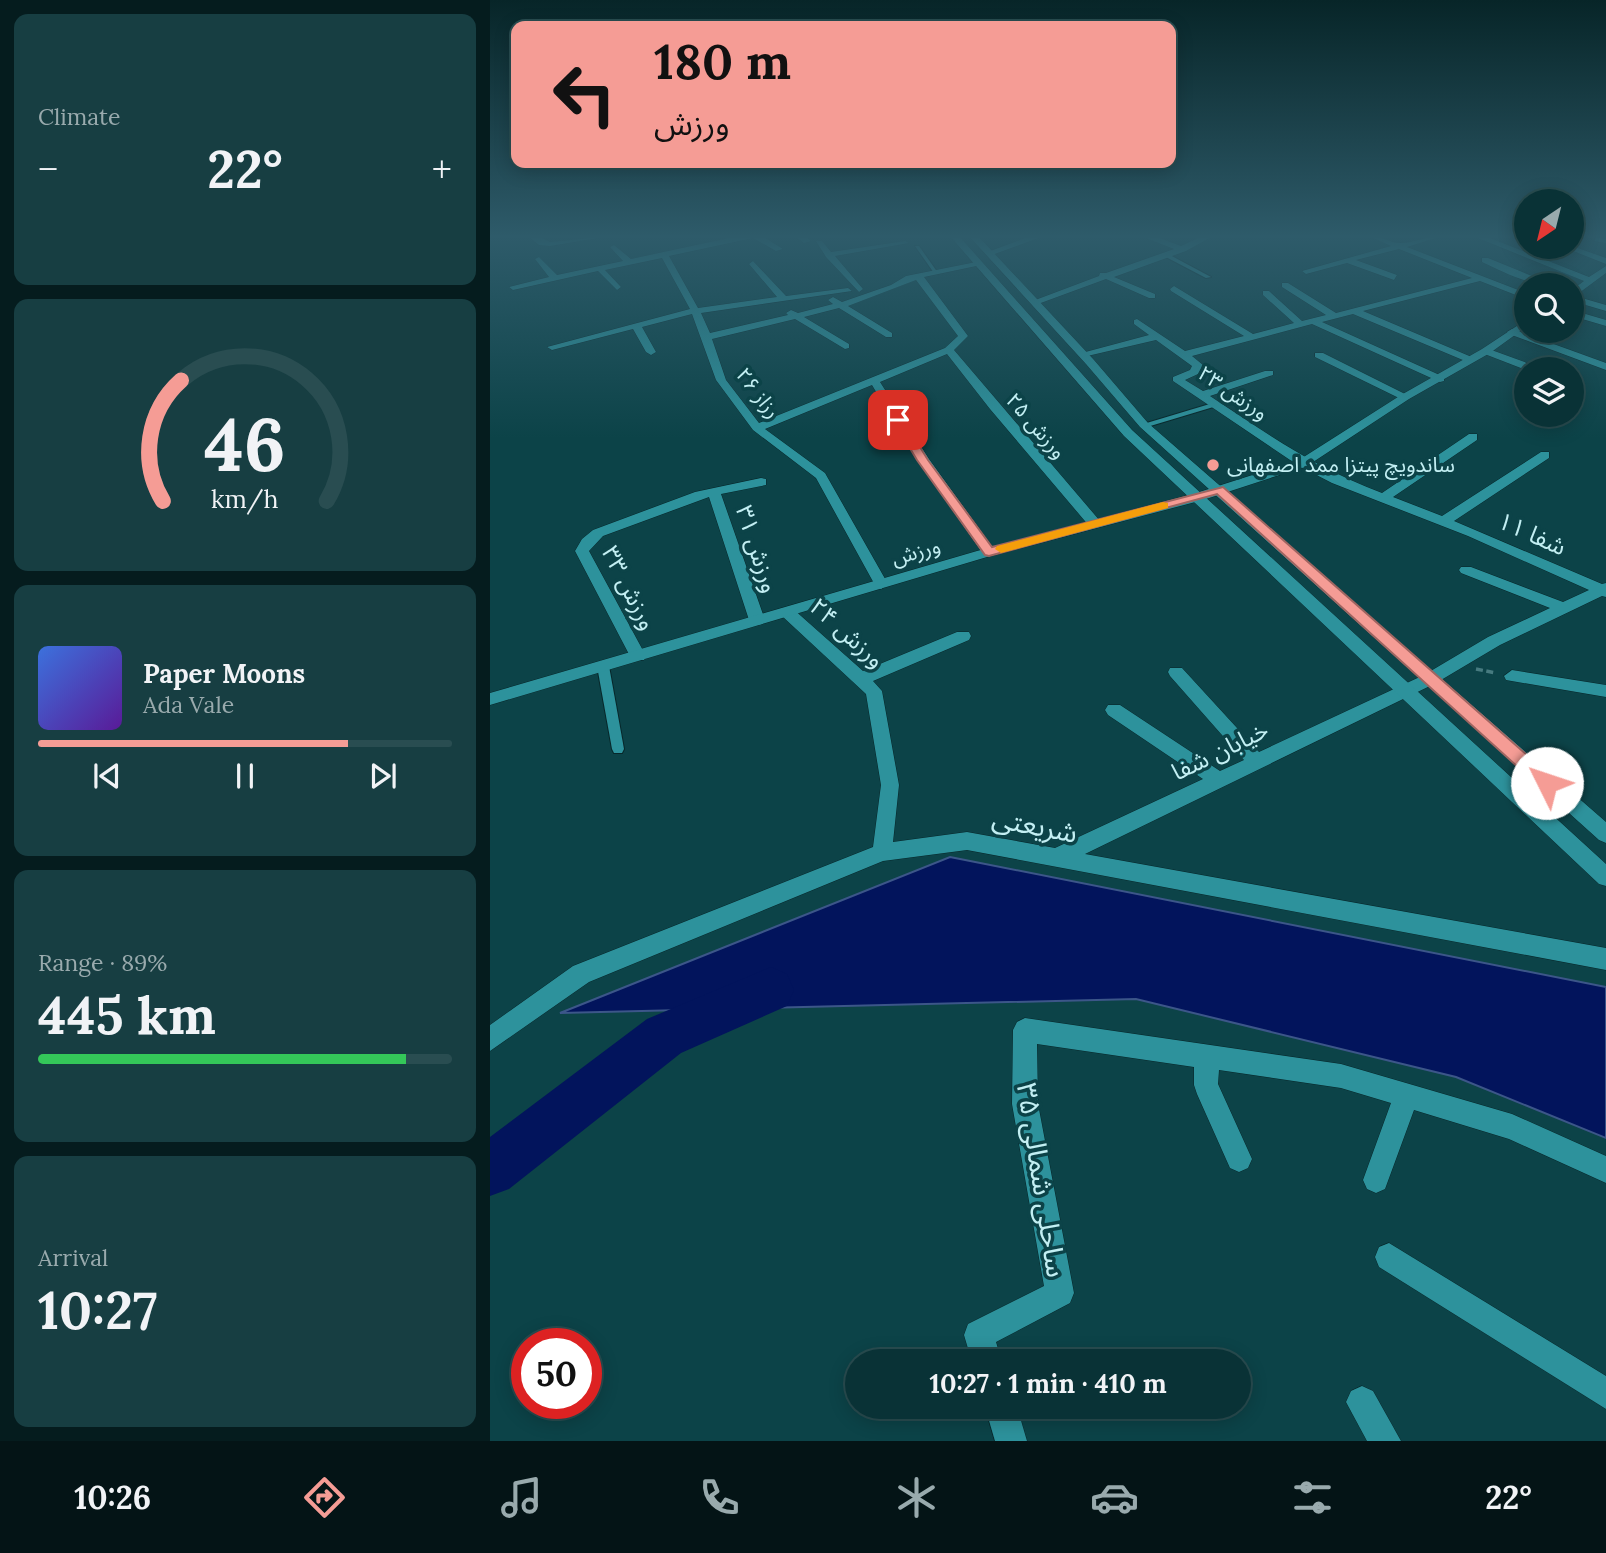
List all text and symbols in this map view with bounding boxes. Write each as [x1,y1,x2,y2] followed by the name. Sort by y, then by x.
[654,30,791,92] text: 180 m
[539,49,630,140] icon: left
[38,102,120,131] text: Climate
[654,103,730,144] text: ورزش
[207,136,283,202] text: 22°
[38,145,58,193] text: −
[432,145,452,193] text: +
[1514,189,1584,259] north arrow
[1514,189,1584,427] map controls
[1514,273,1584,343] button: search
[1514,357,1584,427] button: layers
[1193,359,1274,426] street label: ورزش ۲۳
[730,362,787,424] street label: رزاز ۲۶
[1000,387,1073,464] street label: ورزش ۲۵
[868,390,928,450] pin
[204,399,286,492] text: 46
[879,401,917,439] icon: arrive
[1227,451,1455,480] place label: ساندویچ پیتزا ممد اصفهانی
[1205,457,1221,473] marker: ساندویچ پیتزا ممد اصفهانی
[211,483,279,515] text: km/h
[729,501,786,597] street label: ورزش ۳۱
[1493,505,1571,562] street label: شفا ۱۱
[888,532,943,571] street label: ورزش
[595,540,664,635] street label: ورزش ۳۳
[803,591,891,674] street label: ورزش ۲۴
[143,657,305,690] text: Paper Moons
[143,690,234,719] text: Ada Vale
[1166,714,1273,787] street label: خیابان شفا
[1510,746,1584,820] position arrow
[88,757,126,795] icon: previous
[226,757,264,795] icon: pause
[364,757,402,795] icon: next
[989,799,1081,851] street label: شریعتی
[38,948,167,977] text: Range · 89%
[38,982,216,1048] text: 445 km
[1009,1080,1075,1280] street label: ساحلی شمالی ۳۵
[38,1243,108,1272] text: Arrival
[38,1277,157,1343] text: 10:27
[511,1328,602,1419] speed limit sign: 50
[929,1367,1167,1400] text: 10:27 · 1 min · 410 m
[300,1473,349,1522] icon: directions
[497,1473,546,1522] icon: music
[695,1473,744,1522] icon: phone
[892,1473,941,1522] icon: climate
[1090,1473,1139,1522] icon: car
[1288,1473,1337,1522] icon: filters
[74,1477,151,1518] text: 10:26
[1485,1477,1532,1518] text: 22°

